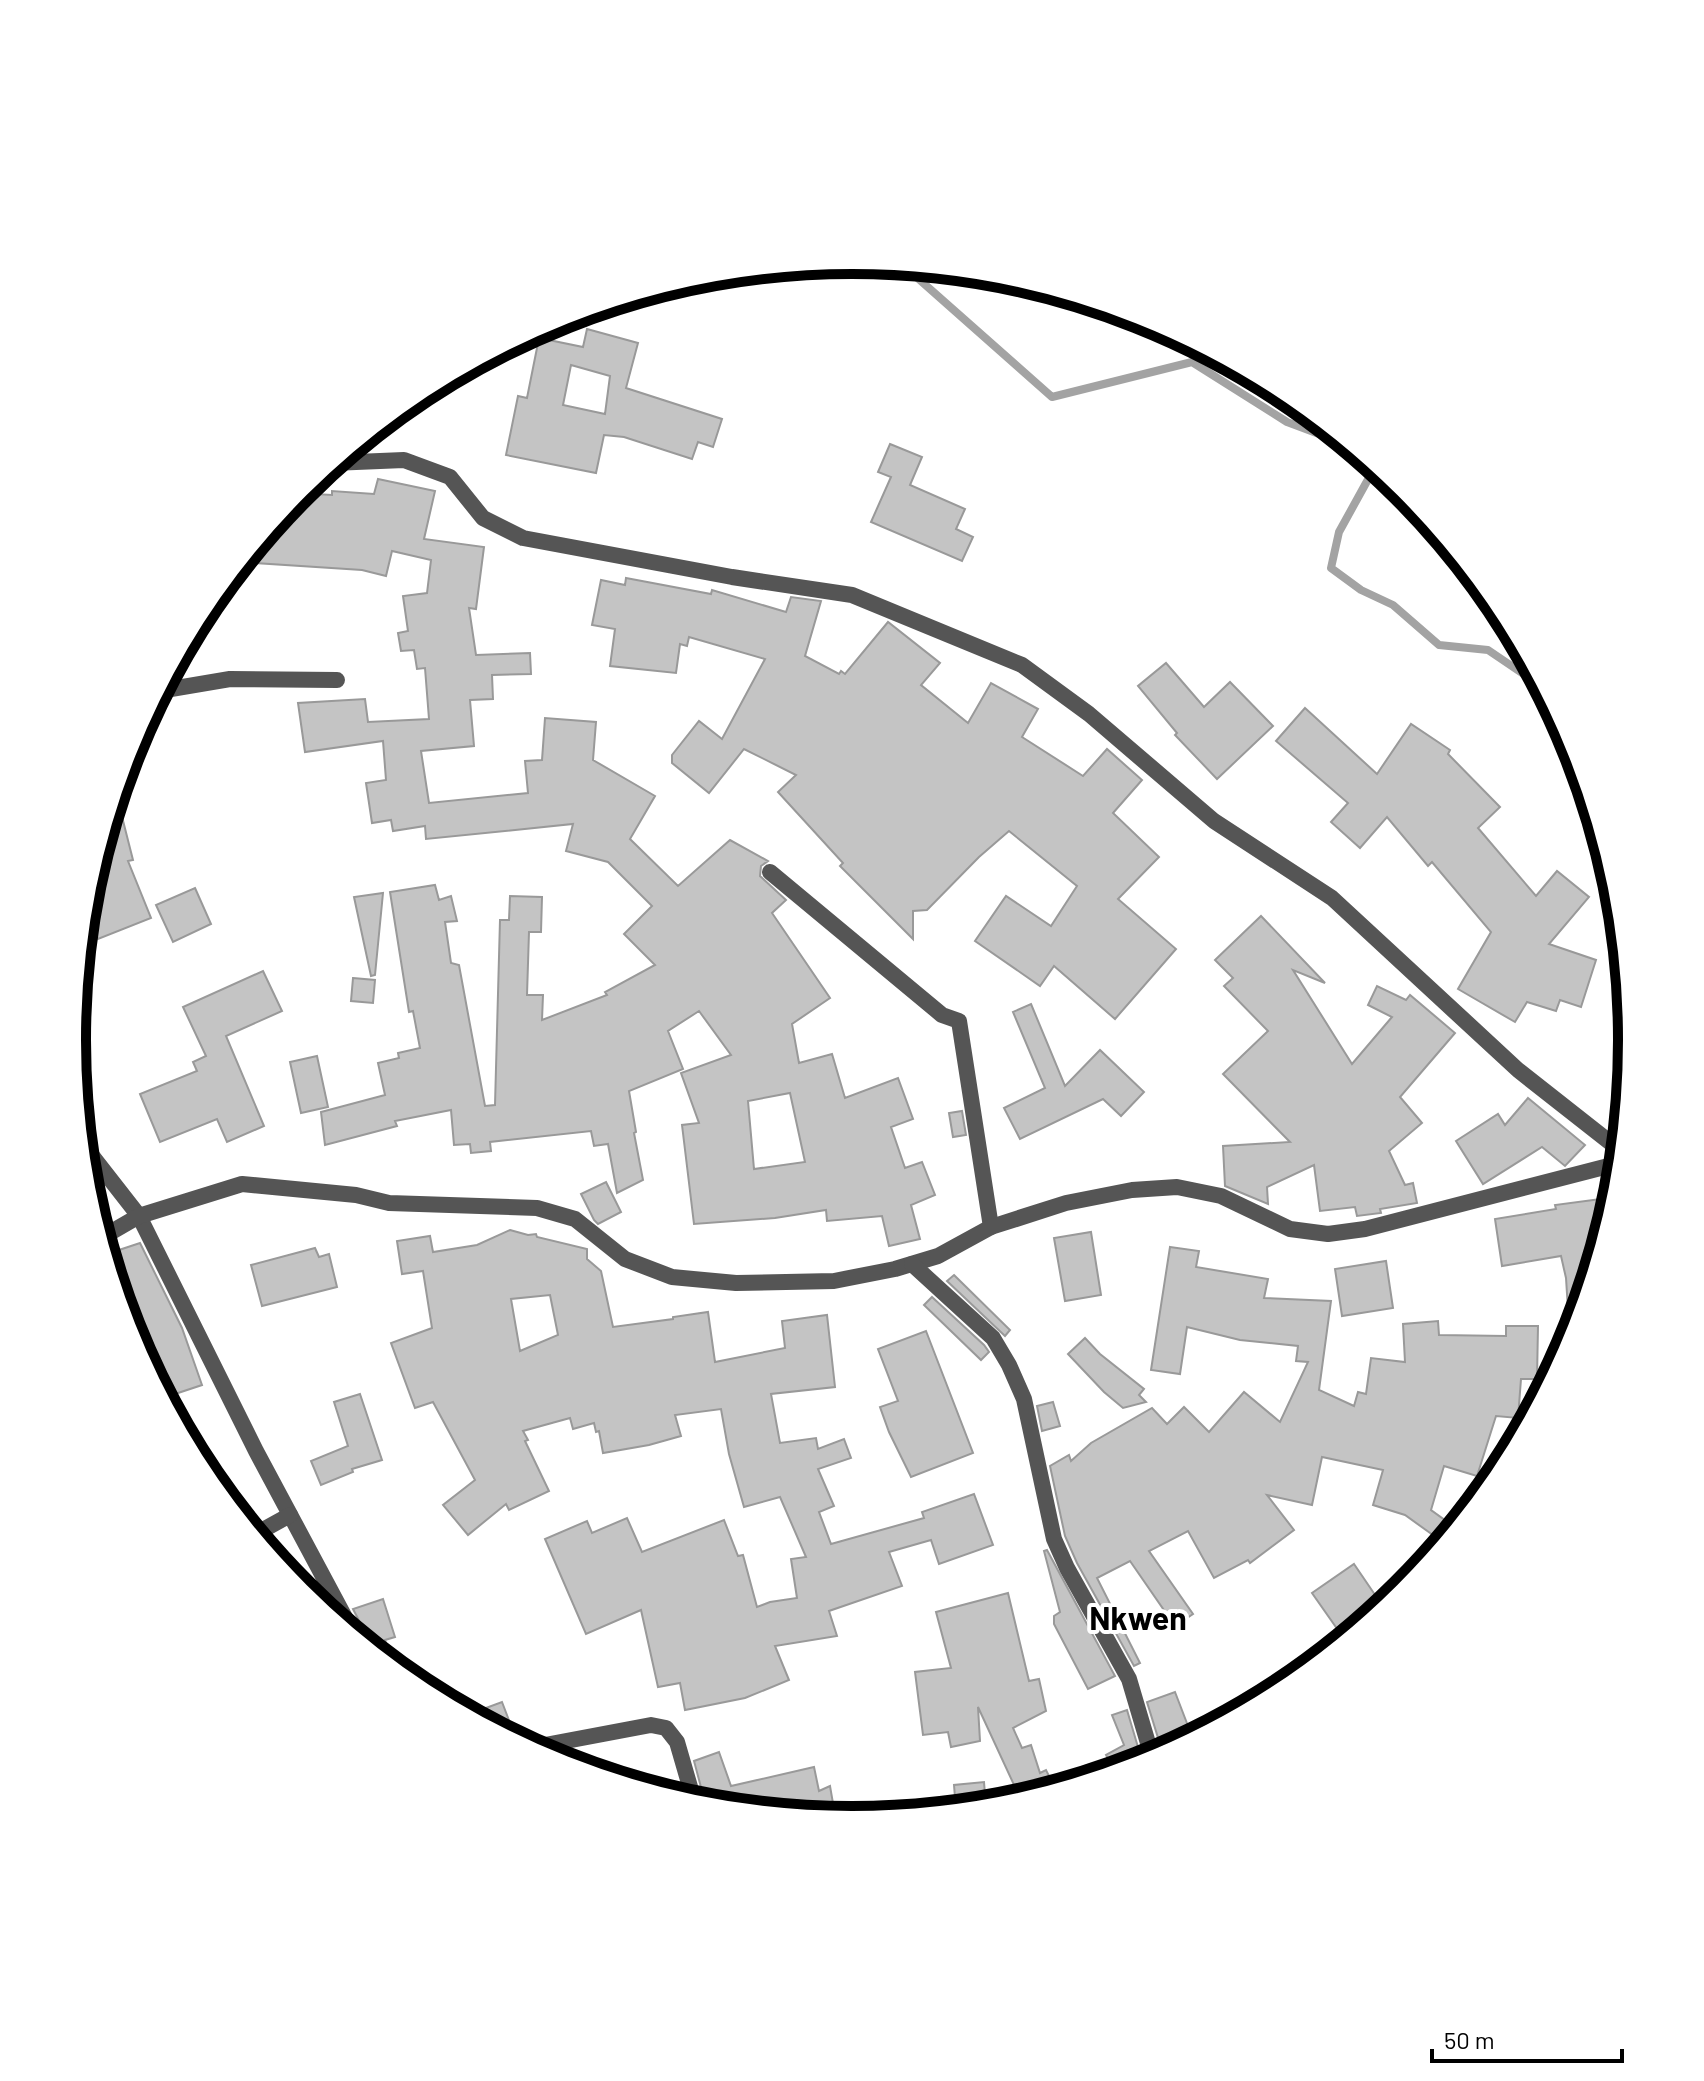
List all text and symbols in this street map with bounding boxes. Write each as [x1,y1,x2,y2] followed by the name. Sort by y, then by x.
[1089,1598,1187,1636] district label: Nkwen
[1432,2013,1622,2063] scale bar
[1444,2025,1495,2054] text: 50 m

